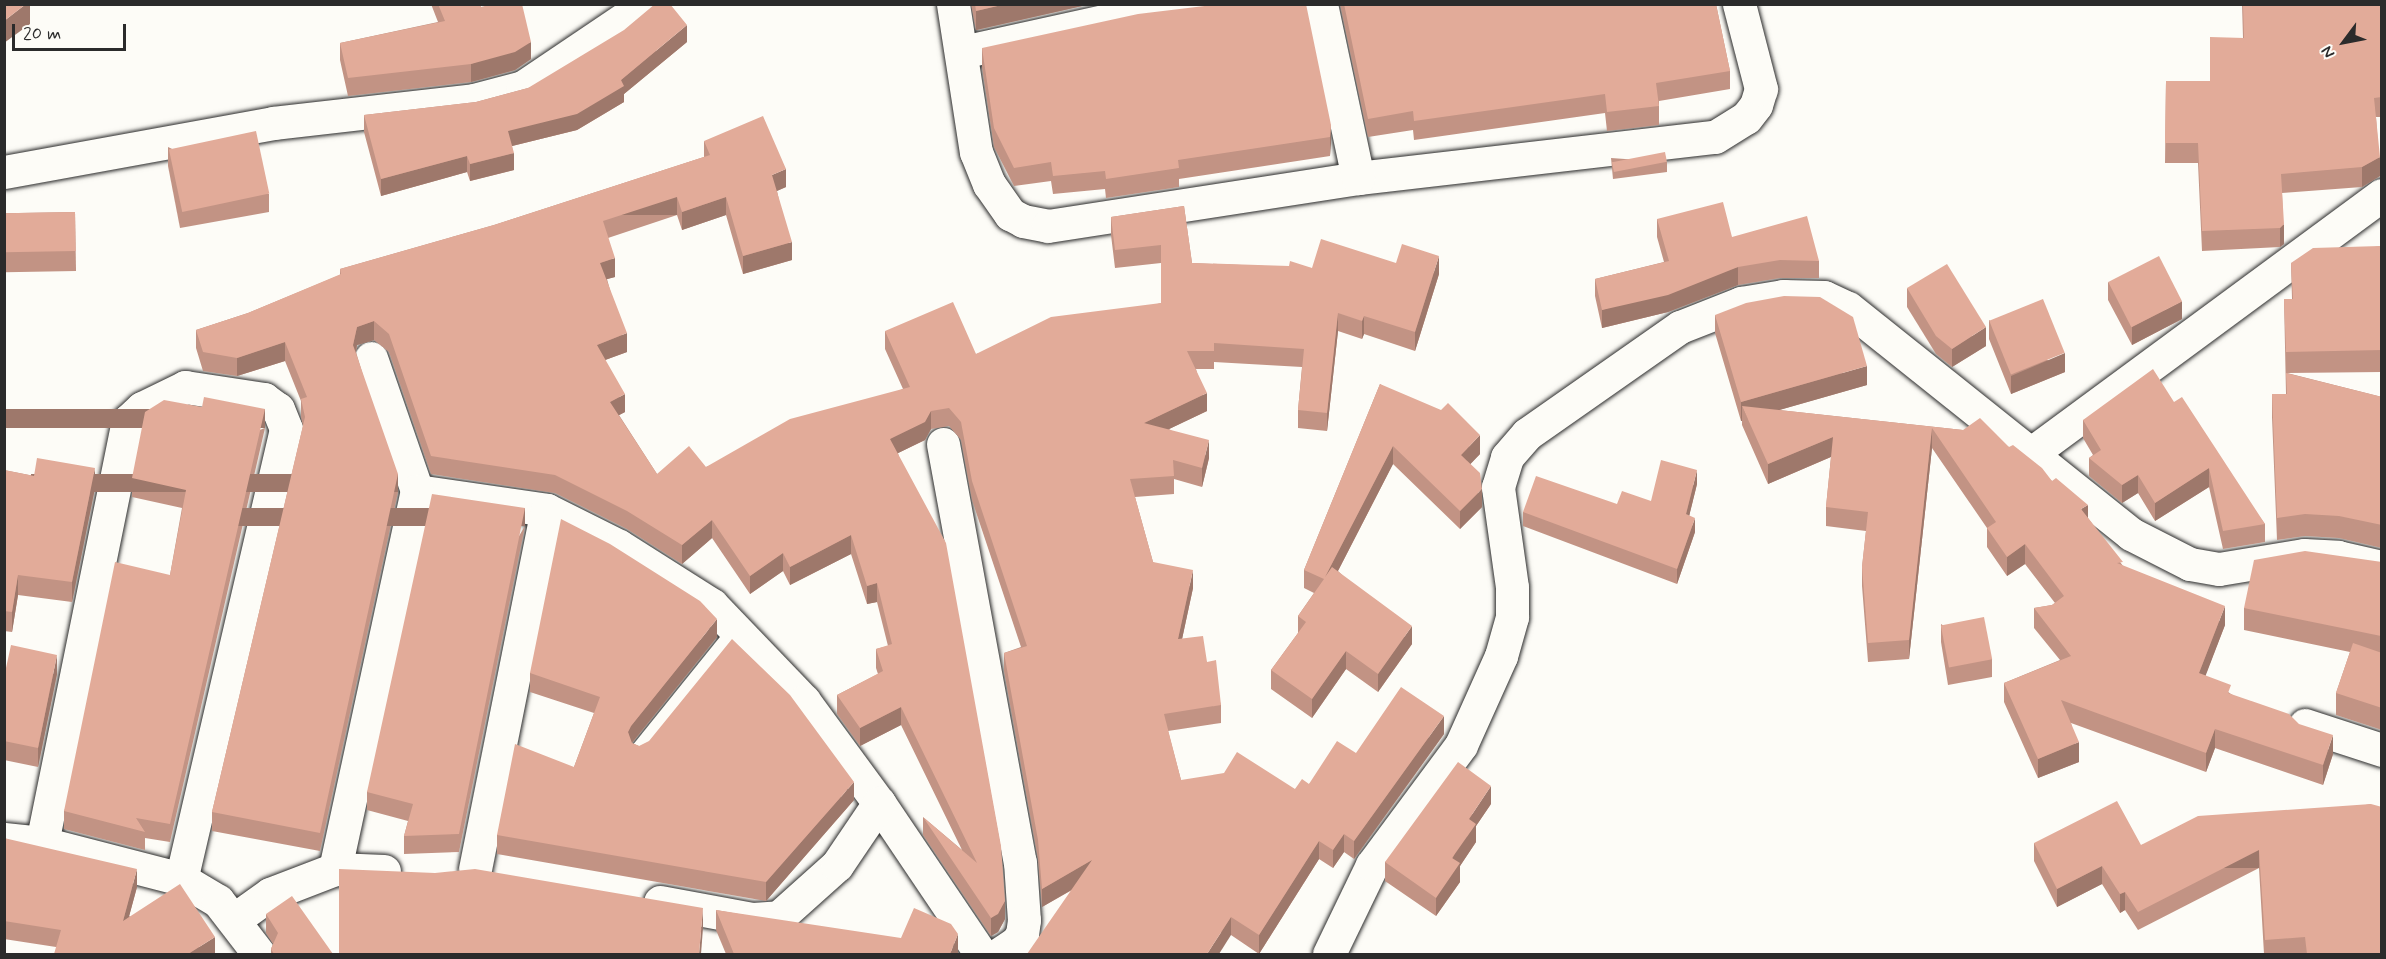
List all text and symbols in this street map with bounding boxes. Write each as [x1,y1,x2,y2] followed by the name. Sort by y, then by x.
[15,12,129,50] scale bar
[2314,12,2374,72] north arrow
[23,22,61,46] text: 20 m
[2317,42,2340,62] text: N

